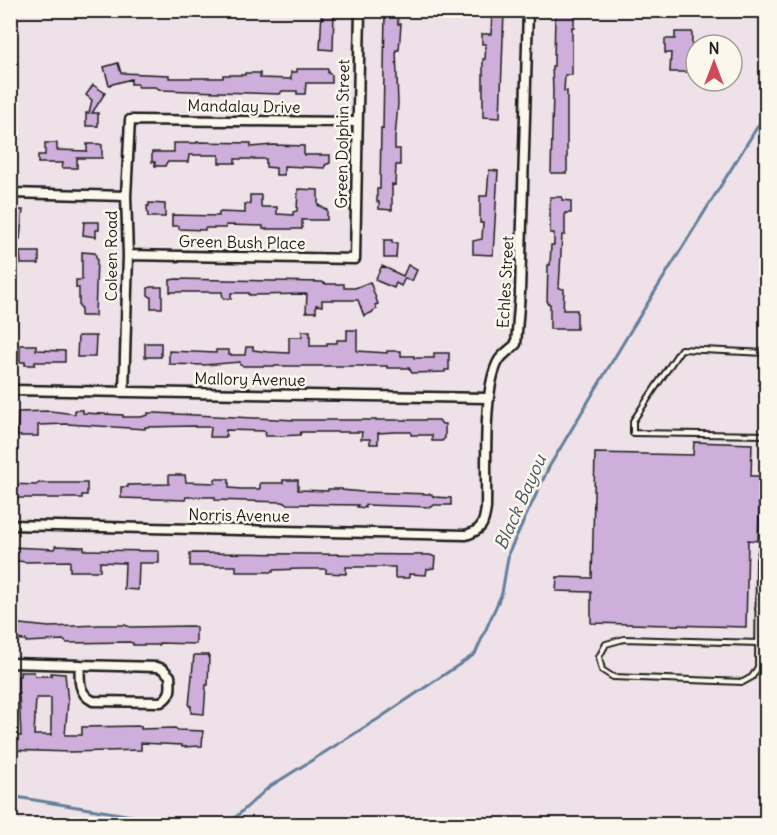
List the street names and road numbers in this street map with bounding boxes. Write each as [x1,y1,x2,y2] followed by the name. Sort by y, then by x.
[331,58,353,209] street label: Green Dolphin Street
[187,95,301,117] street label: Mandalay Drive
[101,211,121,301] street label: Coleen Road
[178,231,306,253] street label: Green Bush Place
[493,235,517,329] street label: Echles Street
[194,368,306,390] street label: Mallory Avenue
[188,504,290,526] street label: Norris Avenue

